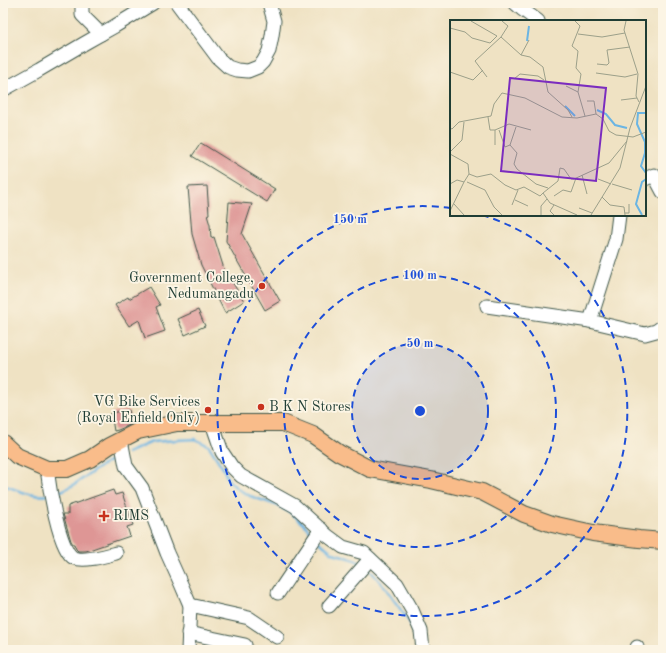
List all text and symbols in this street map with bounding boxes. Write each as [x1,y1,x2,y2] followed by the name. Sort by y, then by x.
[450,20,646,216] inset map
[333,213,367,226] text: 150 m
[403,270,437,282] text: 100 m
[129,271,255,301] place label: Government College, Nedumangadu
[257,281,267,291] marker: Government College, Nedumangadu
[407,337,434,350] text: 50 m
[76,395,200,425] place label: VG Bike Services (Royal Enfield Only)
[269,400,351,414] place label: B K N Stores
[256,402,266,412] marker: B K N Stores
[413,404,427,418] centre of rings
[203,405,213,415] marker: VG Bike Services (Royal Enfield Only)
[113,509,149,523] place label: RIMS
[98,510,110,522] marker: RIMS

